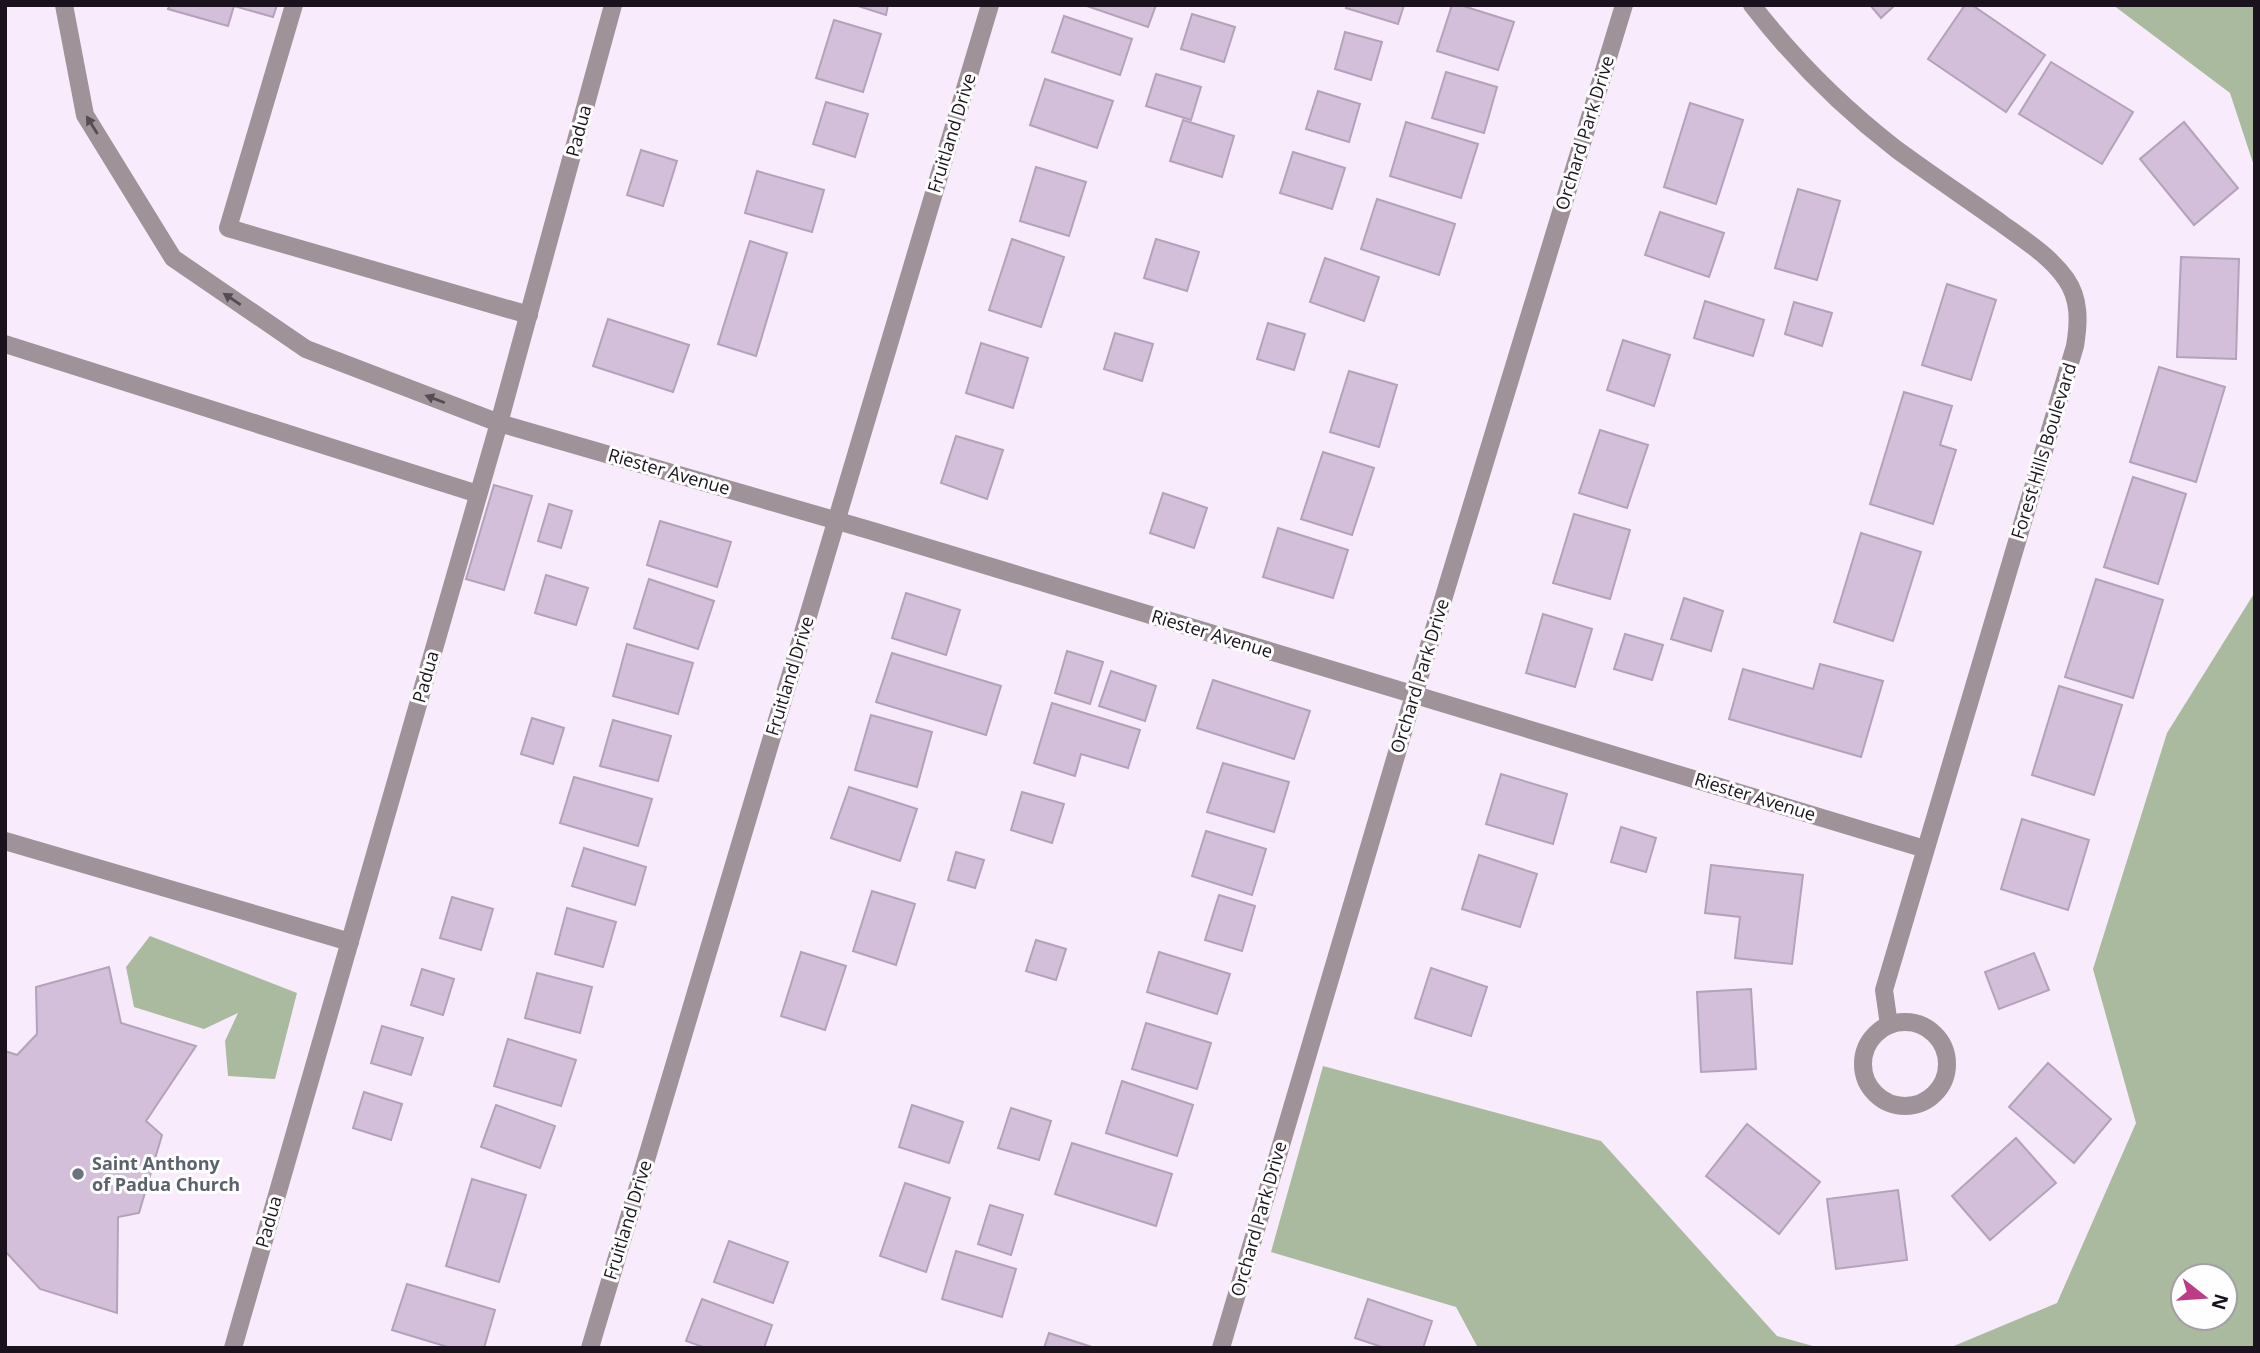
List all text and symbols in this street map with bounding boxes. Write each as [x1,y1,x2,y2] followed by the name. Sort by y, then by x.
[1549,52,1619,213] street label: Orchard Park Drive
[921,70,981,195] street label: Fruitland Drive
[560,102,596,159] street label: Padua
[85,116,98,135] one-way arrow
[222,292,242,305] one-way arrow
[2005,360,2081,542] street label: Forest Hills Boulevard
[424,393,445,404] one-way arrow
[606,442,733,500] street label: Riester Avenue
[1384,595,1454,756] street label: Orchard Park Drive
[1149,603,1276,663] street label: Riester Avenue
[759,613,819,738] street label: Fruitland Drive
[406,648,444,705] street label: Padua
[1692,766,1819,826] street label: Riester Avenue
[1224,1138,1292,1299] street label: Orchard Park Drive
[92,1151,240,1196] place label: Saint Anthony of Padua Church
[597,1157,657,1282] street label: Fruitland Drive
[70,1166,86,1182] marker: Saint Anthony of Padua Church
[249,1193,287,1250] street label: Padua
[2169,1262,2239,1332] north arrow
[2206,1291,2235,1313] text: N

